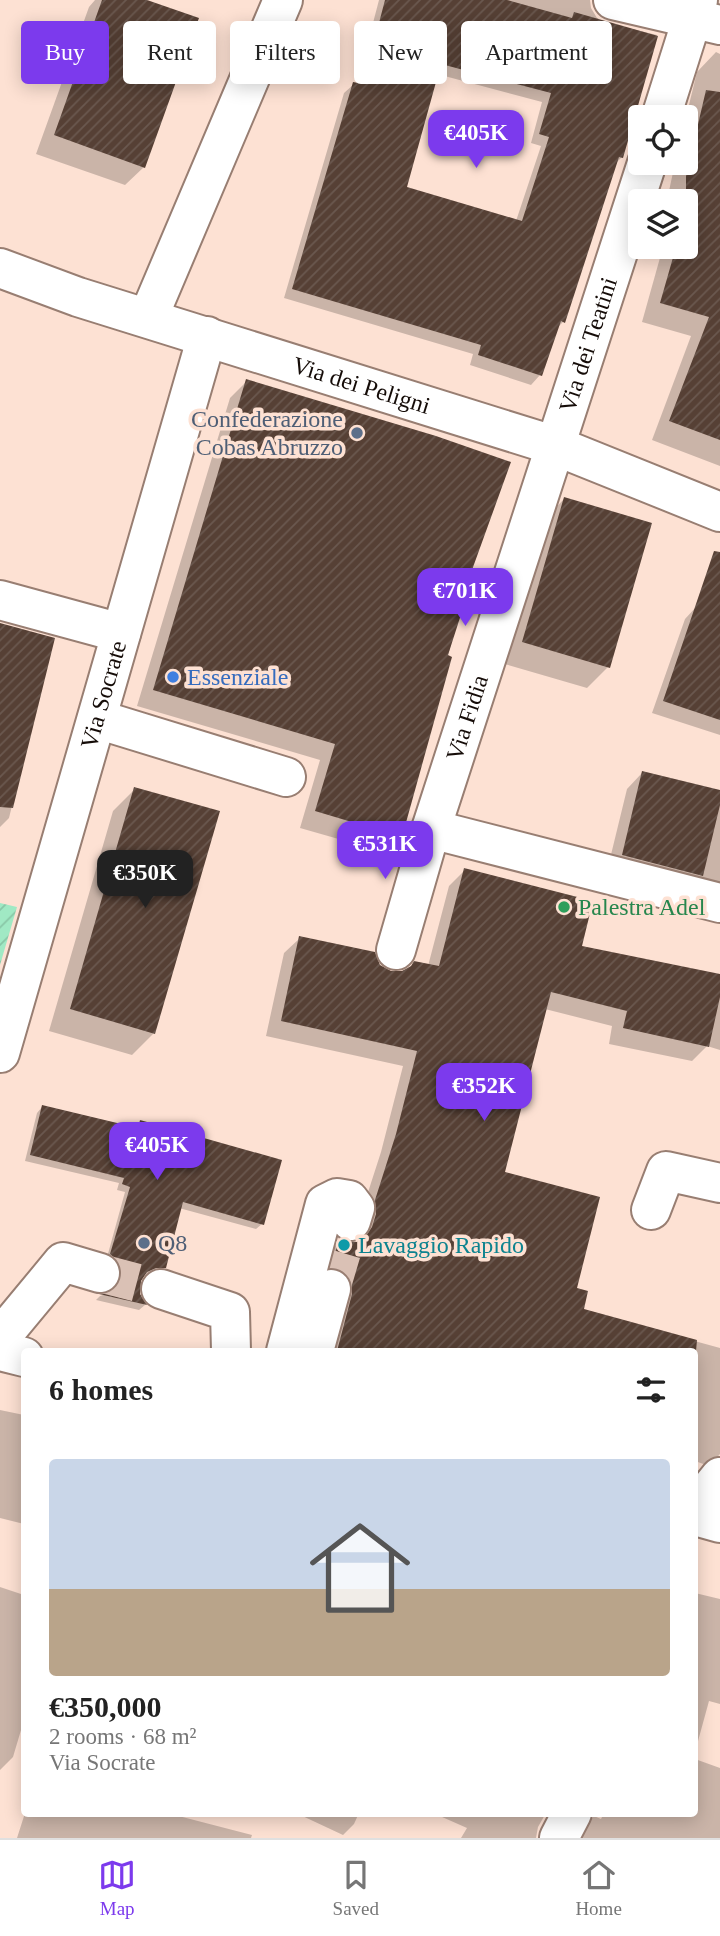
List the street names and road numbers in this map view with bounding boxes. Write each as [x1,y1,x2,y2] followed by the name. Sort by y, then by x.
[554,274,622,416] street label: Via dei Teatini
[289,352,434,419] street label: Via dei Peligni
[76,638,131,752] street label: Via Socrate
[441,671,493,764] street label: Via Fidia

